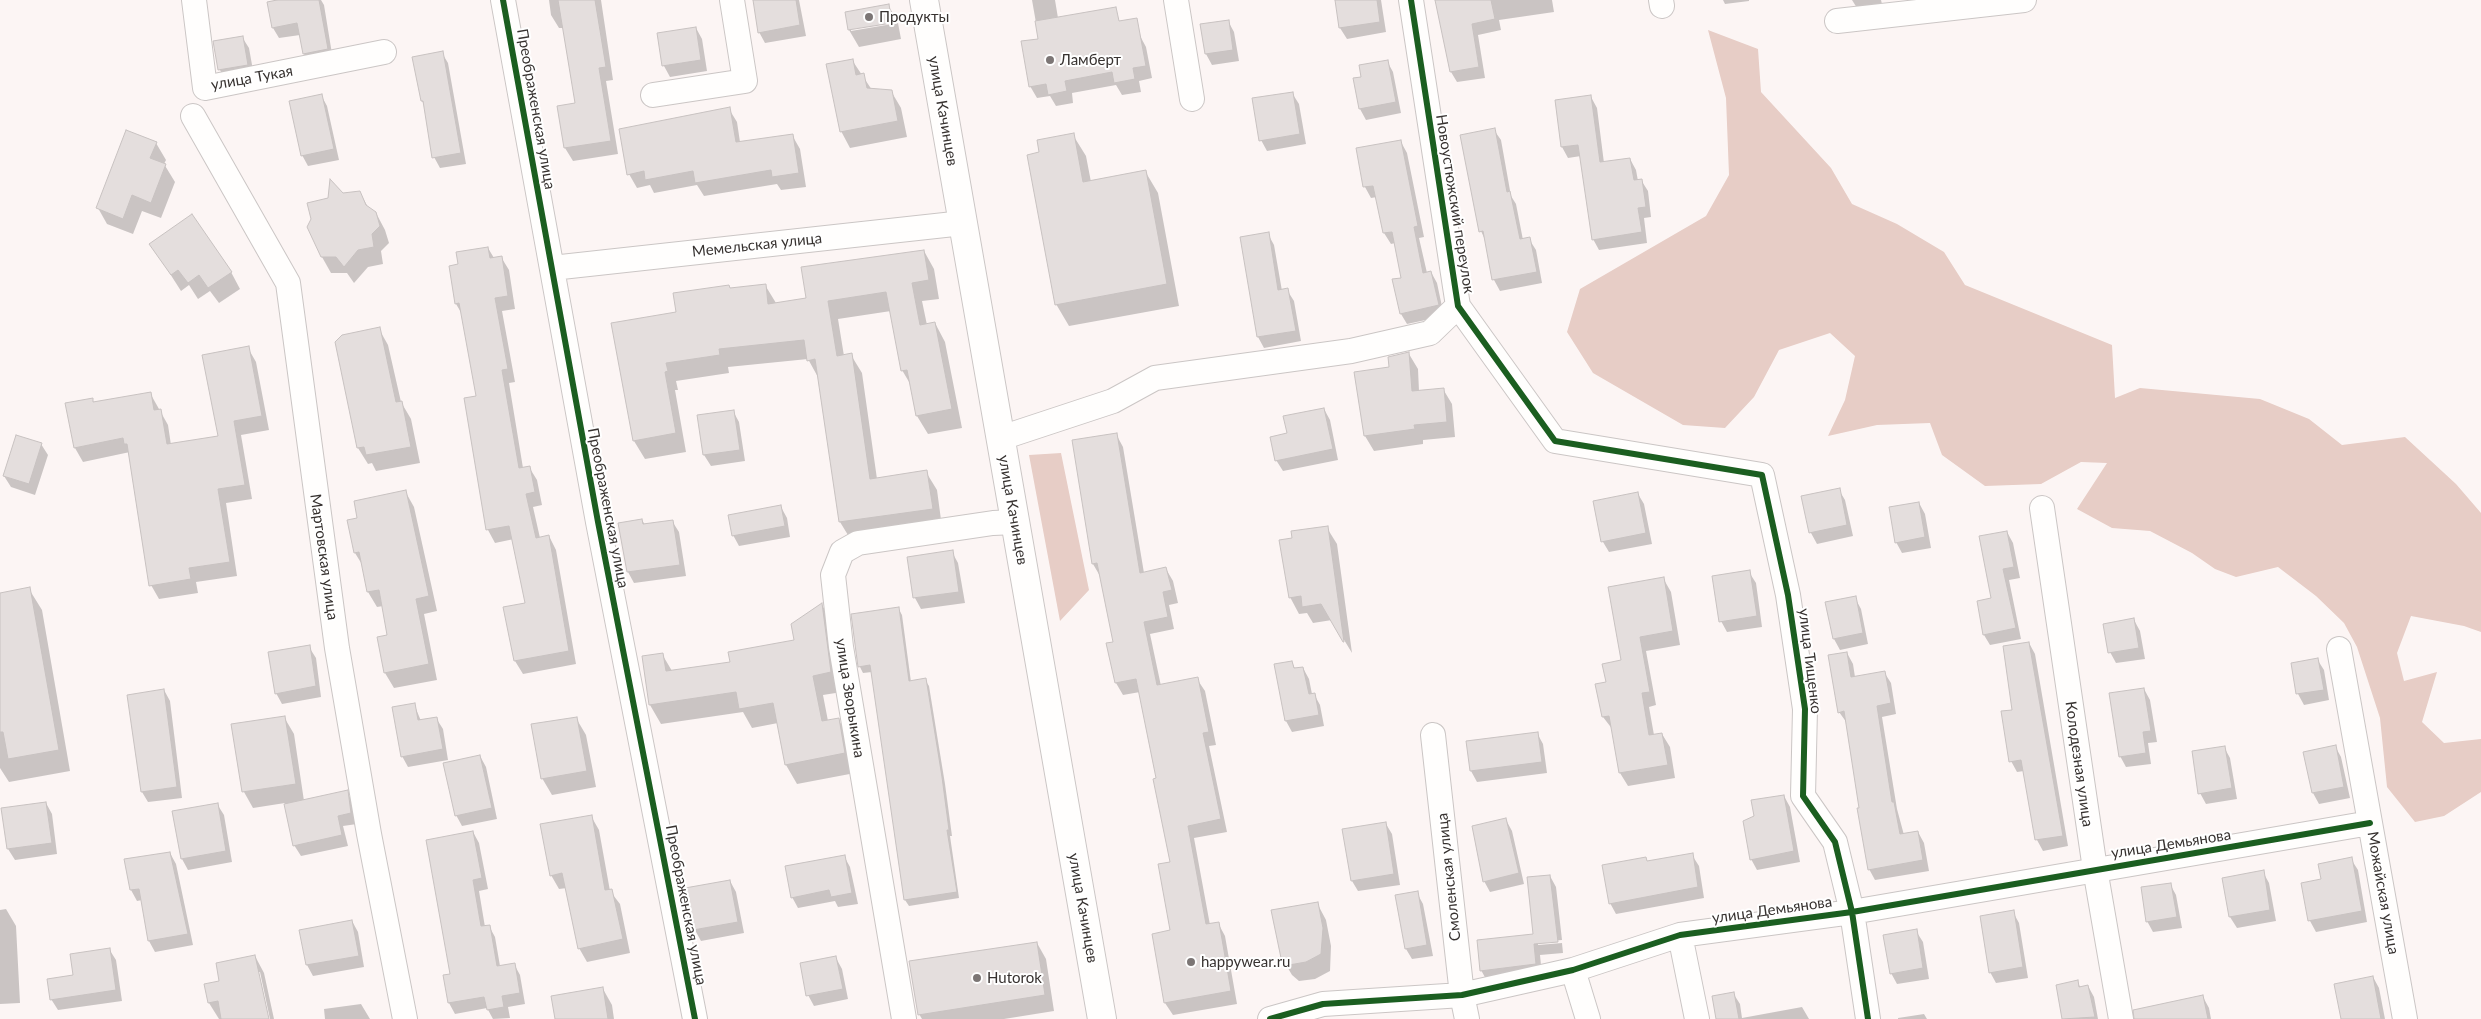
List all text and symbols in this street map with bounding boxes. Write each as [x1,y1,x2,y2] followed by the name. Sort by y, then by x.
[879,8,949,26] place label: Продукты
[863,11,875,23] marker: Продукты
[513,27,559,191] street label: Преображенская улица
[1060,51,1121,69] place label: Ламберт
[1044,54,1056,66] marker: Ламберт
[924,55,962,167] street label: улица Качинцев
[210,62,294,94] street label: улица Тукая
[1432,113,1478,295] street label: Новоустюжский переулок
[691,229,823,261] street label: Мемельская улица
[584,426,632,590] street label: Преображенская улица
[994,454,1032,566] street label: улица Качинцев
[306,493,342,621] street label: Мартовская улица
[1795,607,1825,715] street label: улица Тищенко
[832,637,868,759] street label: улица Зворыкина
[2061,700,2097,828] street label: Колодезная улица
[1433,812,1465,942] street label: Смоленская улица
[662,823,710,987] street label: Преображенская улица
[2110,826,2232,862] street label: улица Демьянова
[2363,830,2403,956] street label: Можайская улица
[1064,852,1102,964] street label: улица Качинцев
[1711,893,1833,927] street label: улица Демьянова
[1201,953,1290,971] place label: happywear.ru
[1185,956,1197,968] marker: happywear.ru
[987,969,1042,987] place label: Hutorok
[971,972,983,984] marker: Hutorok

